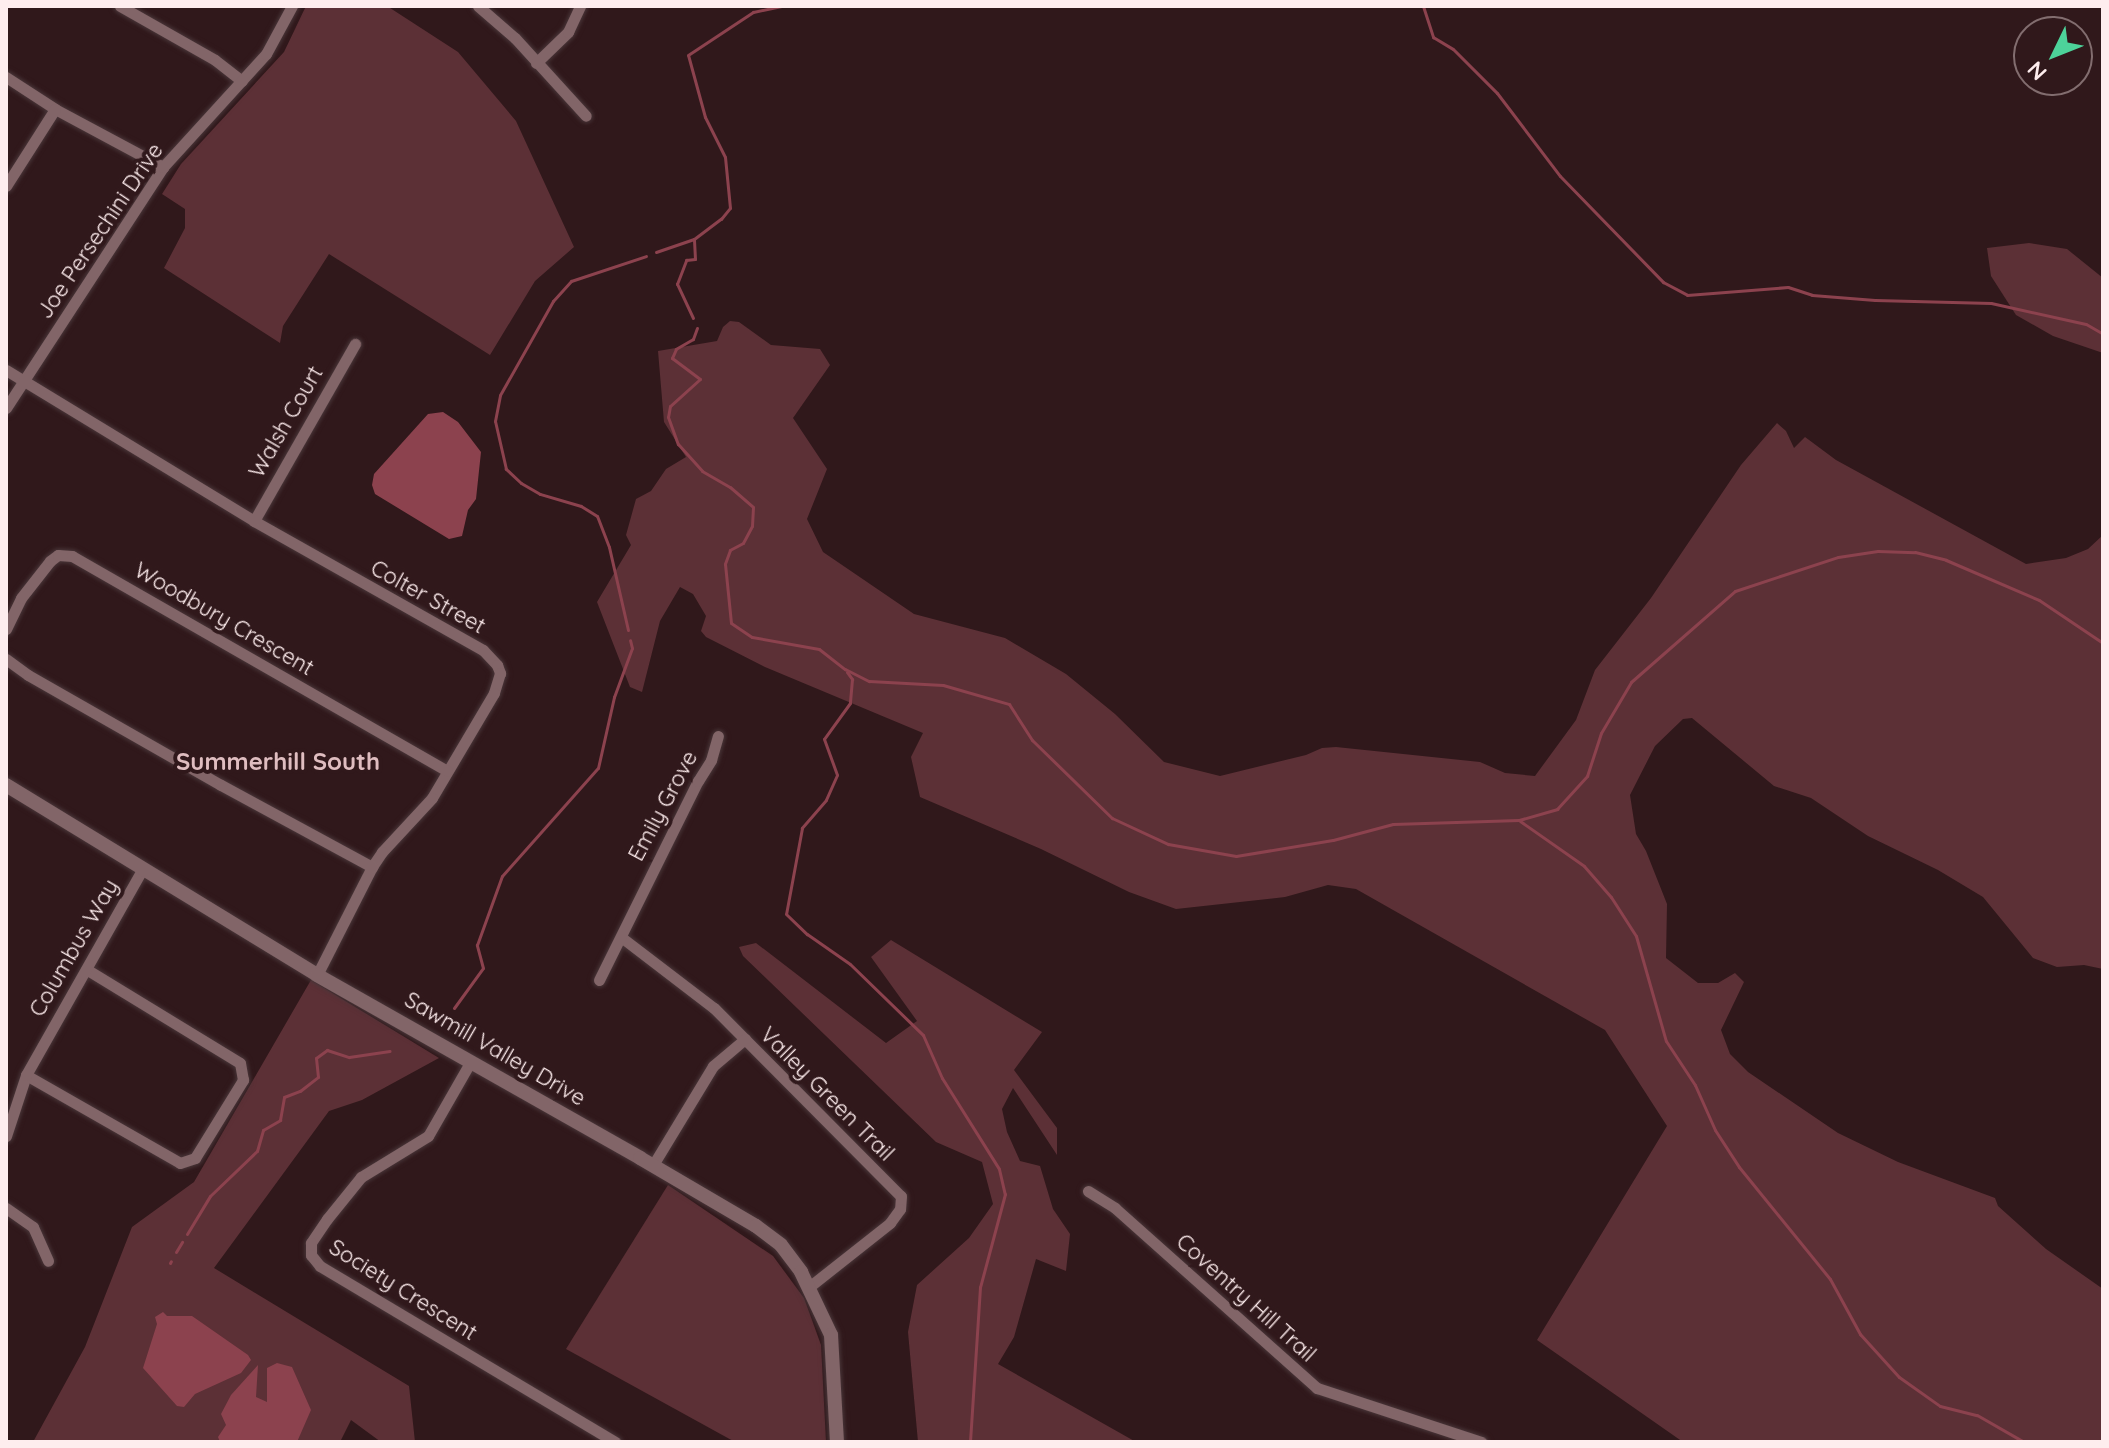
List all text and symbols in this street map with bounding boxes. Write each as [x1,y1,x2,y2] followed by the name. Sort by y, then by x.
[2013,16,2093,96] north arrow
[2021,56,2053,86] text: N
[32,138,168,324] street label: Joe Persechini Drive
[243,362,329,482] street label: Walsh Court
[366,555,490,639] street label: Colter Street
[130,557,318,681] street label: Woodbury Crescent
[623,746,703,866] street label: Emily Grove
[176,748,380,776] district label: Summerhill South
[24,875,124,1021] street label: Columbus Way
[400,986,590,1112] street label: Sawmill Valley Drive
[755,1022,899,1166] street label: Valley Green Trail
[1171,1228,1321,1368] street label: Coventry Hill Trail
[324,1234,482,1346] street label: Society Crescent

